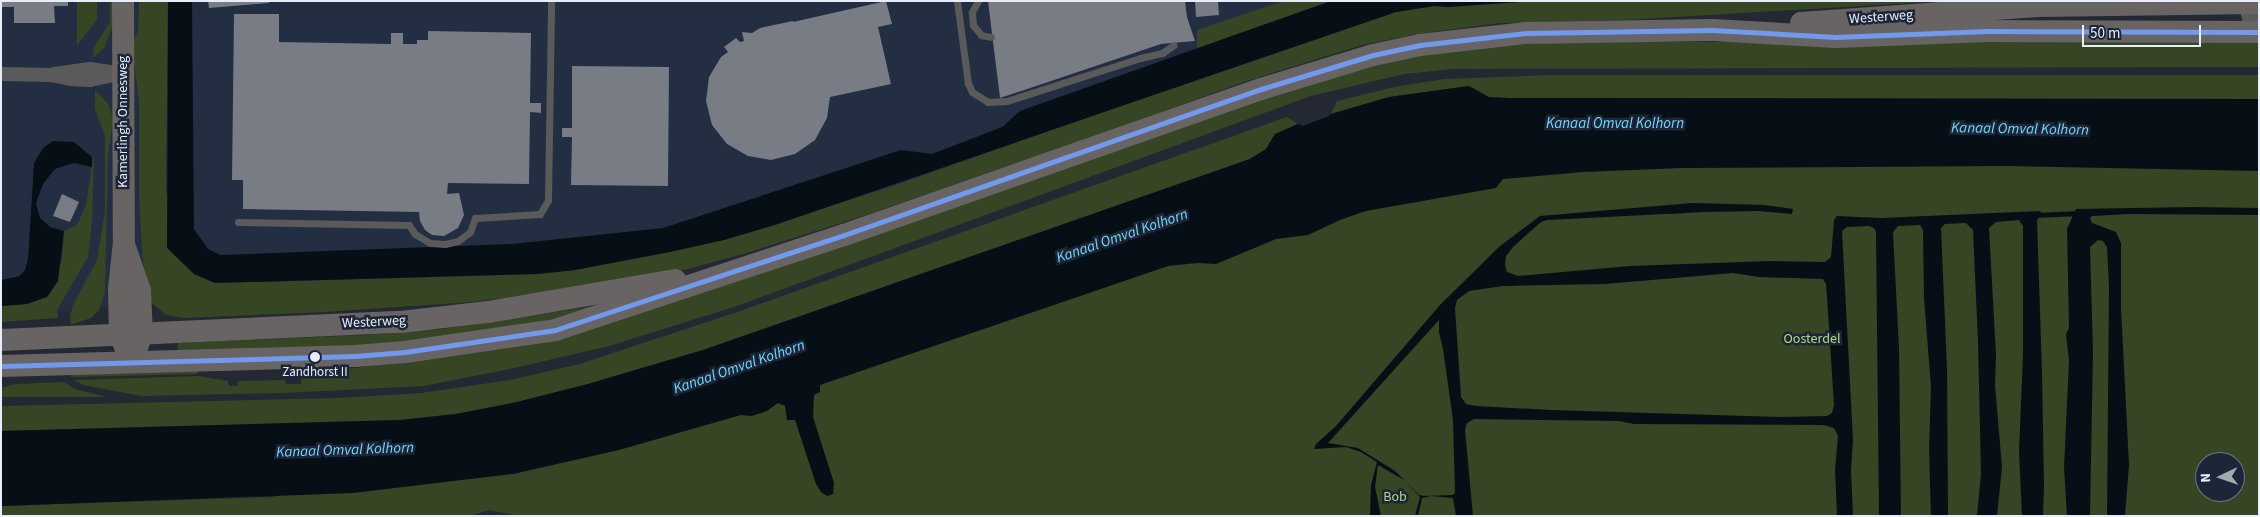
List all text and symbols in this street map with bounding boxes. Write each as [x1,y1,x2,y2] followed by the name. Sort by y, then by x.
[1848,6,1914,28] street label: Westerweg
[2085,15,2204,47] scale bar
[2090,23,2120,44] text: 50 m
[115,56,131,188] street label: Kamerlingh Onnesweg
[1546,115,1684,133] water label: Kanaal Omval Kolhorn
[1951,119,2089,139] water label: Kanaal Omval Kolhorn
[1054,205,1190,267] water label: Kanaal Omval Kolhorn
[342,312,406,332] street label: Westerweg
[1784,331,1840,347] park label: Oosterdel
[671,336,807,398] water label: Kanaal Omval Kolhorn
[310,352,320,362] marker: Zandhorst II
[282,364,348,380] place label: Zandhorst II
[276,439,414,461] water label: Kanaal Omval Kolhorn
[2195,452,2245,502] north arrow
[2196,473,2216,483] text: N
[1383,489,1407,505] park label: Bob

